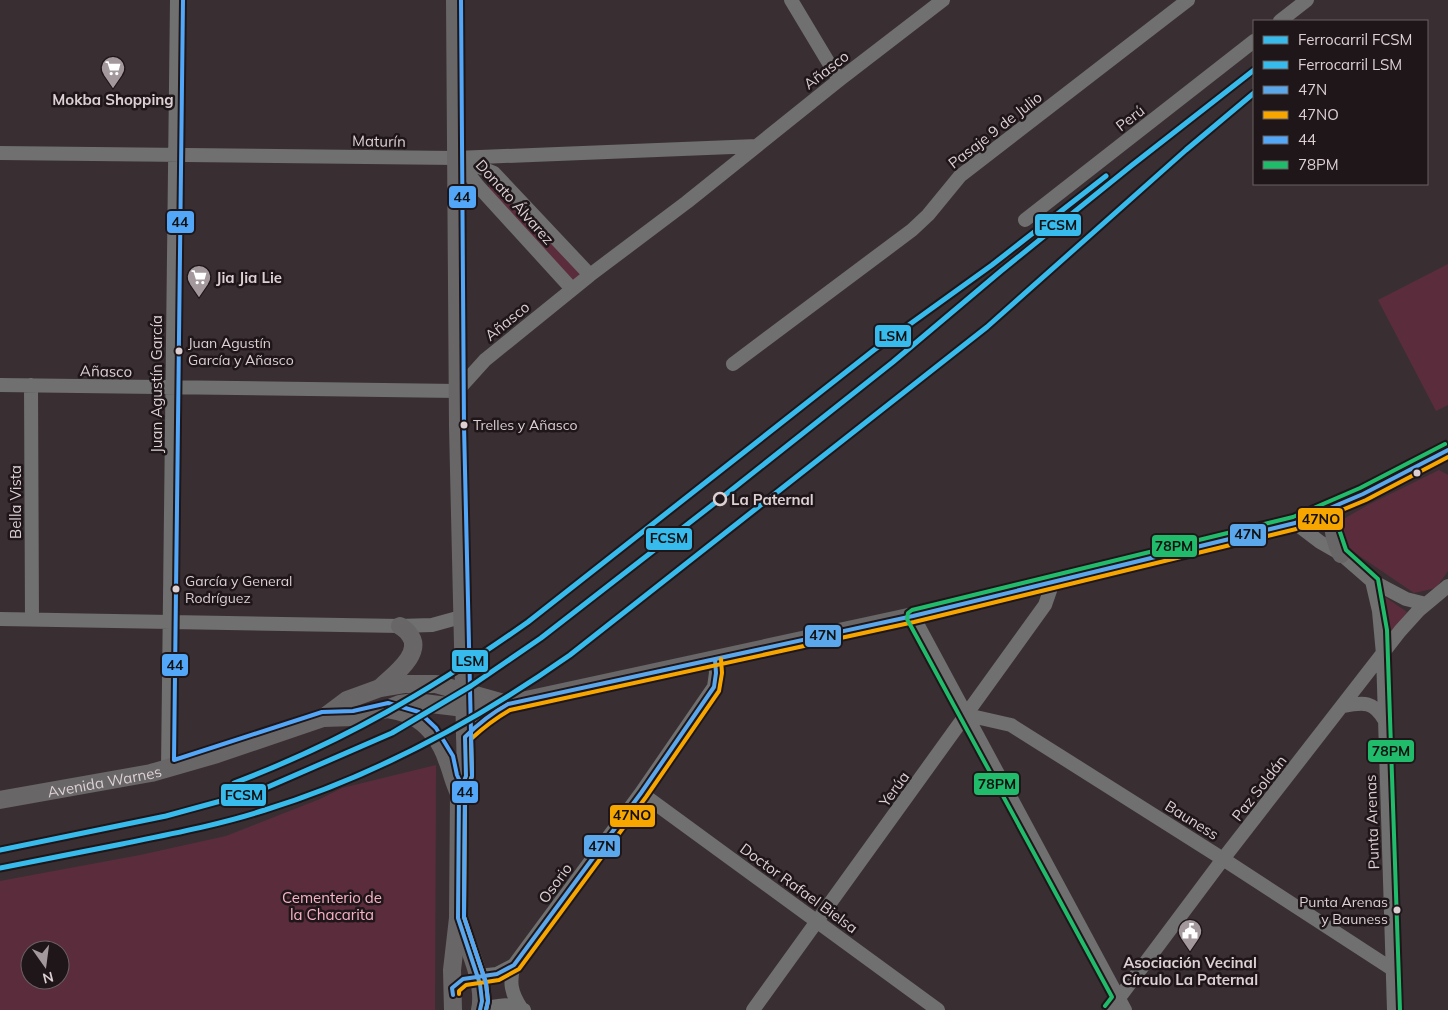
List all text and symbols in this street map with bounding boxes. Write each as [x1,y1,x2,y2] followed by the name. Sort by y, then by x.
[1253,20,1428,185] legend
[1298,30,1412,49] text: Ferrocarril FCSM
[800,46,852,94] street label: Añasco
[100,55,126,89] supermarket icon: Mokba Shopping
[1298,55,1402,74] text: Ferrocarril LSM
[1298,80,1327,99] text: 47N
[944,87,1046,173] street label: Pasaje 9 de Julio
[52,90,174,109] place label: Mokba Shopping
[1112,101,1148,135] street label: Perú
[1298,105,1339,124] text: 47NO
[1298,130,1316,149] text: 44
[352,131,406,151] street label: Maturín
[1298,155,1339,174] text: 78PM
[472,156,558,249] street label: Donato Álvarez
[448,185,477,209] line badge: 44
[454,188,471,206] text: 44
[166,210,195,234] line badge: 44
[172,213,189,231] text: 44
[1034,213,1082,237] line badge: FCSM
[1039,216,1077,234] text: FCSM
[186,264,212,298] supermarket icon: Jia Jia Lie
[216,268,282,287] place label: Jia Jia Lie
[481,297,533,345] street label: Añasco
[147,315,166,453] street label: Juan Agustín García
[874,324,912,348] line badge: LSM
[879,327,907,345] text: LSM
[188,334,294,369] place label: Juan Agustín García y Añasco
[174,346,184,356] marker: Juan Agustín García y Añasco
[80,361,132,381] street label: Añasco
[473,416,578,434] place label: Trelles y Añasco
[459,420,469,430] marker: Trelles y Añasco
[6,465,25,539] street label: Bella Vista
[1412,468,1422,478] unlabelled marker
[731,490,814,509] place label: La Paternal
[713,492,727,506] marker: La Paternal
[1297,507,1344,531] line badge: 47NO
[1302,510,1340,528] text: 47NO
[1229,523,1267,547] line badge: 47N
[1234,525,1262,543] text: 47N
[645,527,693,551] line badge: FCSM
[650,529,688,547] text: FCSM
[1151,534,1198,558] line badge: 78PM
[1155,537,1193,555] text: 78PM
[185,572,292,607] place label: García y General Rodríguez
[171,584,181,594] marker: García y General Rodríguez
[804,624,842,648] line badge: 47N
[809,626,837,644] text: 47N
[451,649,489,673] line badge: LSM
[456,652,484,670] text: LSM
[161,653,189,677] line badge: 44
[167,656,184,674] text: 44
[1367,739,1415,763] line badge: 78PM
[1372,742,1410,760] text: 78PM
[1227,751,1291,825] street label: Paz Soldán
[46,761,164,801] street label: Avenida Warnes
[874,768,913,811] street label: Yerúa
[973,772,1020,796] line badge: 78PM
[1361,774,1383,870] street label: Punta Arenas
[978,775,1016,793] text: 78PM
[451,780,479,804] line badge: 44
[220,783,267,807] line badge: FCSM
[457,783,474,801] text: 44
[225,786,263,804] text: FCSM
[1162,796,1222,844] street label: Bauness
[609,804,656,828] line badge: 47NO
[613,806,651,824] text: 47NO
[583,834,621,858] line badge: 47N
[588,837,616,855] text: 47N
[736,839,862,937] street label: Doctor Rafael Bielsa
[534,859,576,907] street label: Osorio
[282,888,382,924] park label: Cementerio de la Chacarita
[1299,893,1388,928] place label: Punta Arenas y Bauness
[1392,905,1402,915] marker: Punta Arenas y Bauness
[1177,918,1203,952] public building icon: Asociación Vecinal Círculo La Paternal
[20,940,70,990] north arrow
[1122,953,1258,989] place label: Asociación Vecinal Círculo La Paternal
[41,968,55,988] text: N

